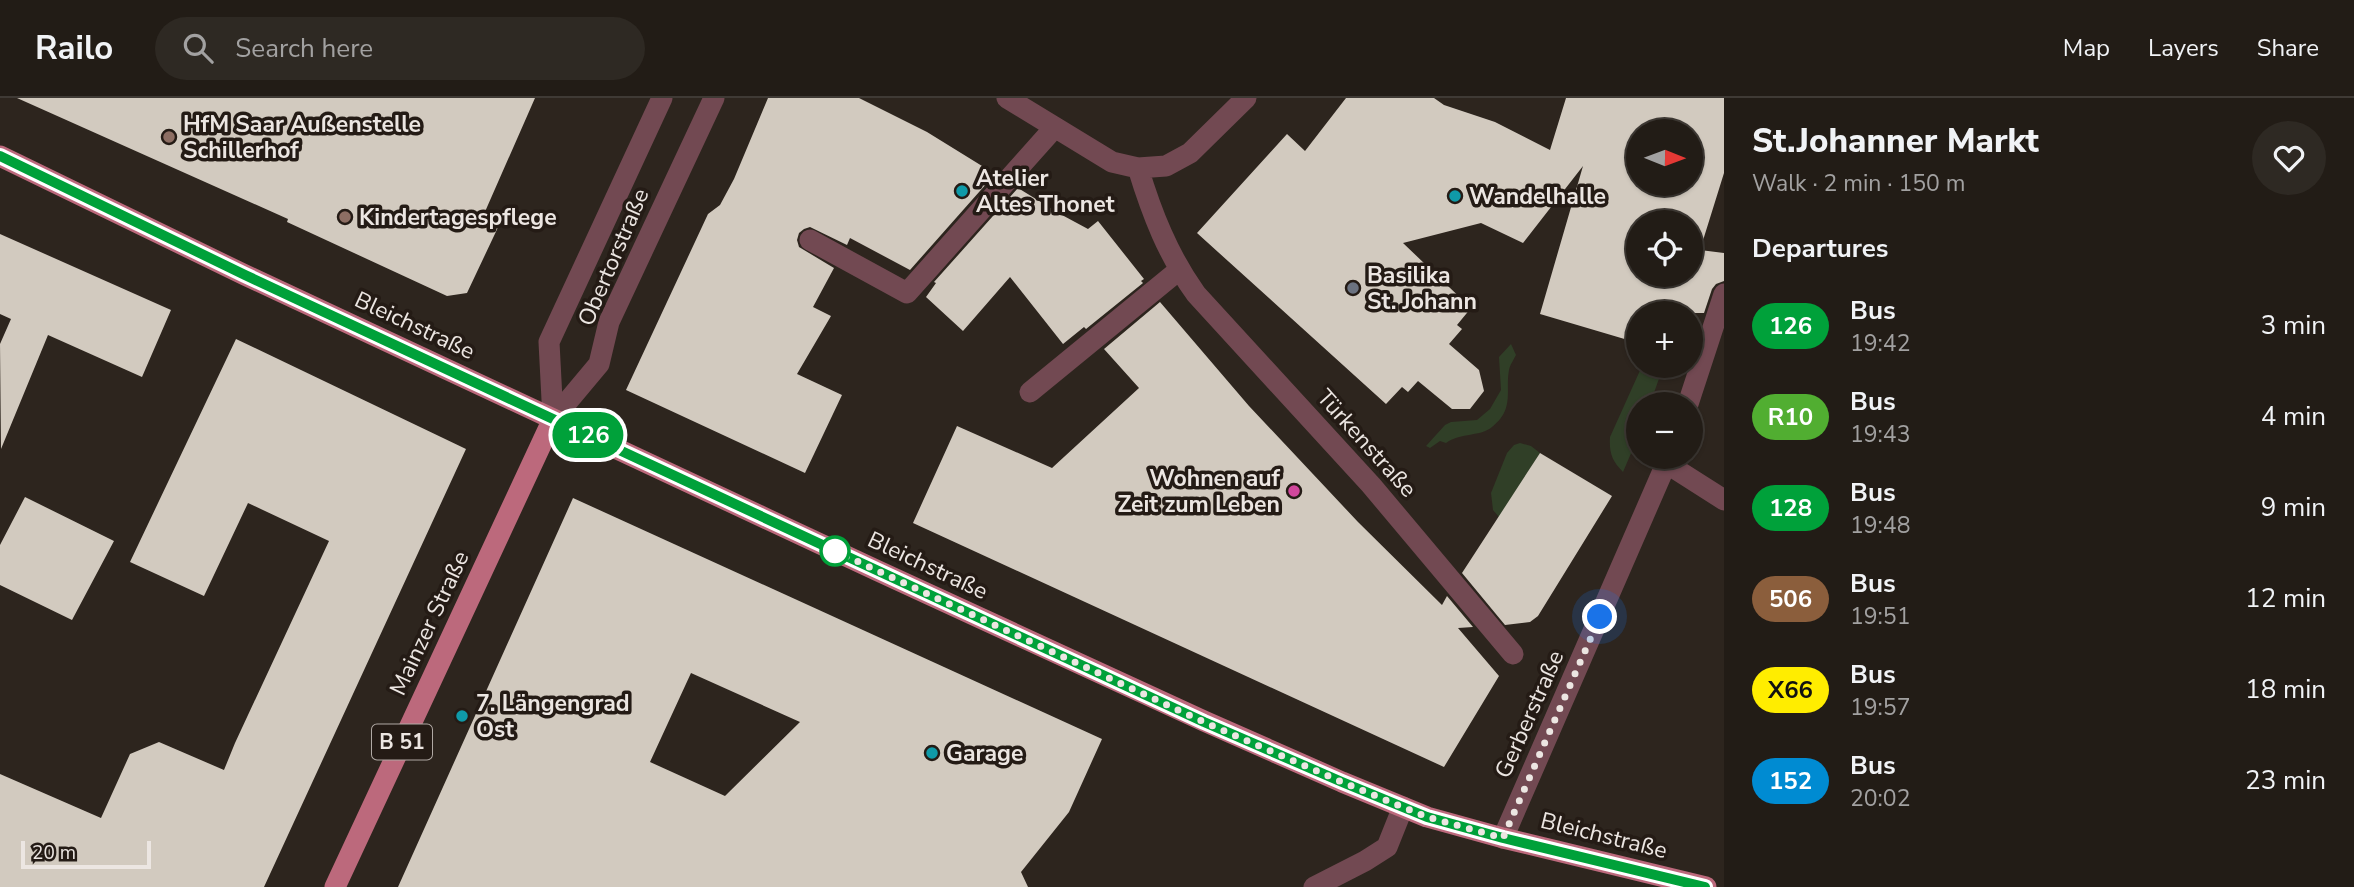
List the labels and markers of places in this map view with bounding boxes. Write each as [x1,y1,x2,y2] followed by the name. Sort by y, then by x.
[183,109,421,166] place label: HfM Saar Außenstelle Schillerhof
[161,129,177,145] marker: HfM Saar Außenstelle Schillerhof
[976,163,1115,220] place label: Atelier Altes Thonet
[1469,181,1606,212] place label: Wandelhalle
[954,183,970,199] marker: Atelier Altes Thonet
[1447,188,1463,204] marker: Wandelhalle
[359,202,557,233] place label: Kindertagespflege
[337,209,353,225] marker: Kindertagespflege
[1367,260,1477,317] place label: Basilika St. Johann
[1345,280,1361,296] marker: Basilika St. Johann
[1117,463,1281,520] place label: Wohnen auf Zeit zum Leben
[1286,483,1302,499] marker: Wohnen auf Zeit zum Leben
[820,536,850,566] unlabelled marker
[476,688,630,745] place label: 7. Längengrad Ost
[454,708,470,724] marker: 7. Längengrad Ost
[946,738,1023,769] place label: Garage
[924,745,940,761] marker: Garage

